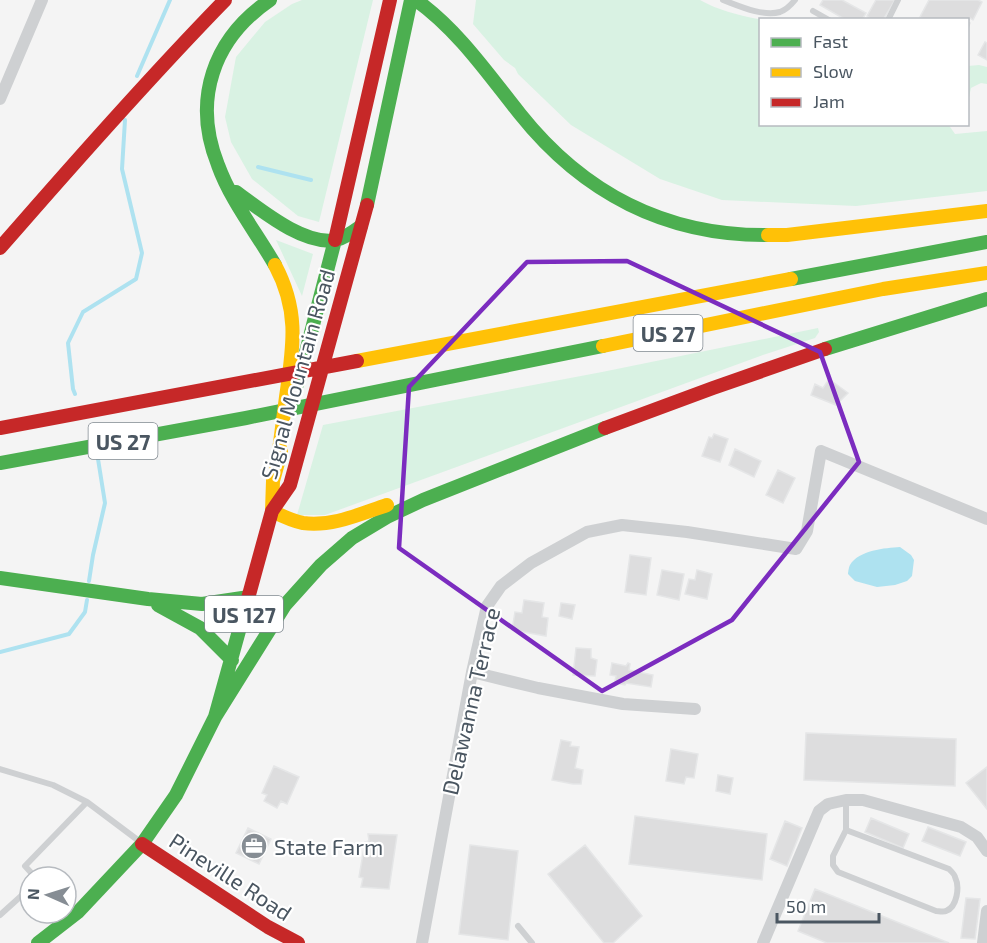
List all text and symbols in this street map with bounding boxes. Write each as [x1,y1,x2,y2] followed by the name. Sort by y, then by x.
[759,18,969,126] legend
[813,30,848,52] text: Fast
[813,60,854,82] text: Slow
[813,90,845,112] text: Jam
[255,266,339,482] street label: Signal Mountain Road
[634,315,702,351] road number: US 27
[88,423,158,459] road number: US 27
[205,596,283,632] road number: US 127
[436,605,504,797] street label: Delawanna Terrace
[165,827,297,925] street label: Pineville Road
[239,831,269,861] office icon: State Farm
[274,833,383,859] place label: State Farm
[18,865,78,925] north arrow
[777,886,879,924] scale bar
[23,888,42,900] text: N
[786,895,826,917] text: 50 m

